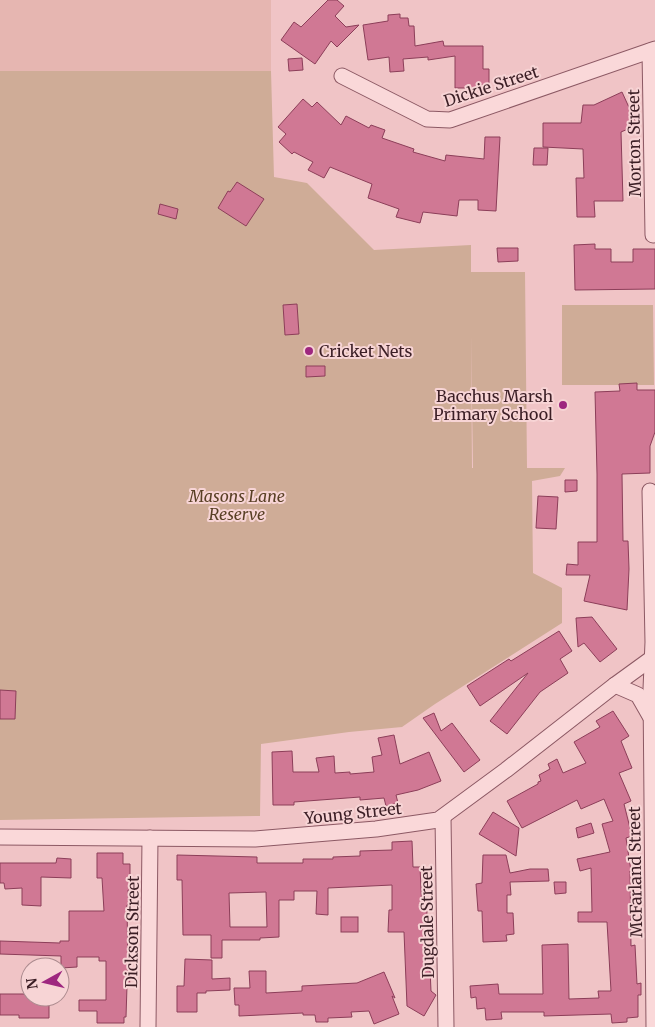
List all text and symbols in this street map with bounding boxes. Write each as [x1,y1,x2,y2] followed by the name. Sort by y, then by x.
[441,61,542,111] street label: Dickie Street
[623,88,645,197] street label: Morton Street
[319,341,413,361] place label: Cricket Nets
[303,345,315,357] marker: Cricket Nets
[433,386,553,424] place label: Bacchus Marsh Primary School
[557,399,569,411] marker: Bacchus Marsh Primary School
[188,486,285,524] park label: Masons Lane Reserve
[302,798,403,828] street label: Young Street
[624,805,646,938] street label: McFarland Street
[416,865,438,979] street label: Dugdale Street
[121,875,143,988] street label: Dickson Street
[20,957,70,1007] north arrow
[22,977,42,991] text: N

